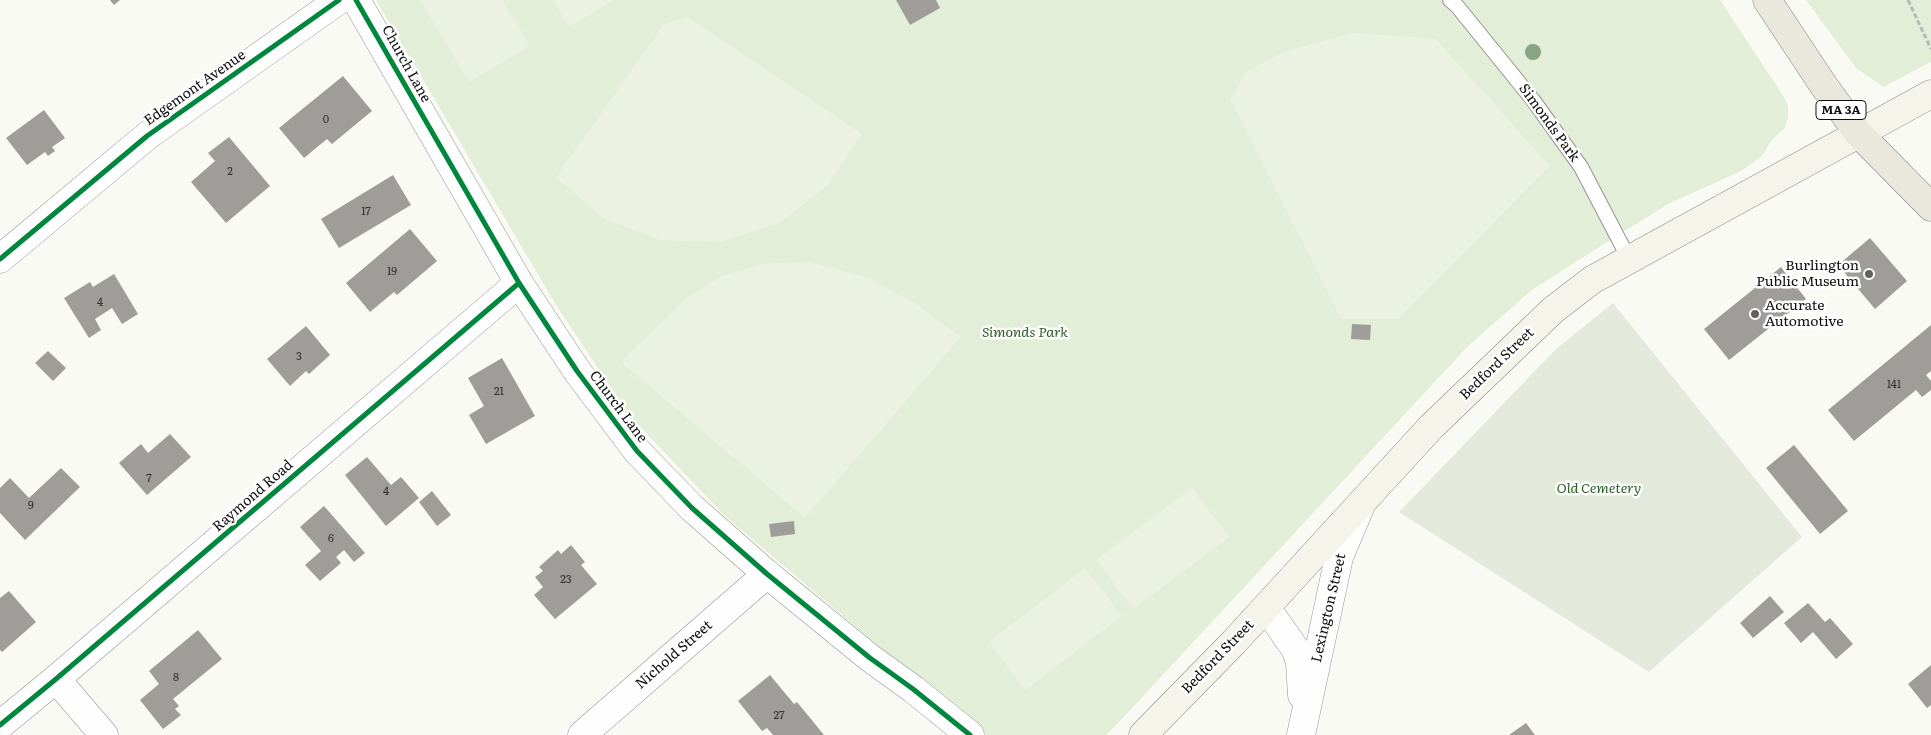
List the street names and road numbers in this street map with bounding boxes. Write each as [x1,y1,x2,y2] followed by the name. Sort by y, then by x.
[378,22,434,106] street label: Church Lane
[141,47,249,129] street label: Edgemont Avenue
[1515,81,1583,165] street label: Simonds Park
[1816,100,1866,120] road number: MA 3A
[1457,325,1537,403] street label: Bedford Street
[586,368,650,446] street label: Church Lane
[209,457,297,535] street label: Raymond Road
[1308,552,1350,664] street label: Lexington Street
[632,617,716,693] street label: Nichold Street
[1179,617,1257,697] street label: Bedford Street

